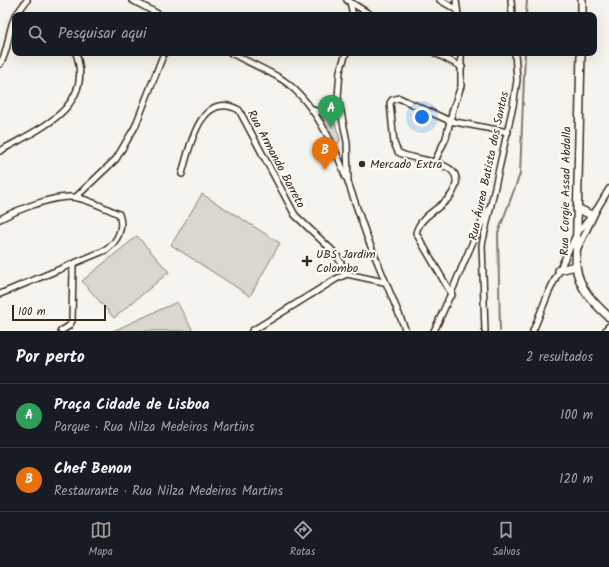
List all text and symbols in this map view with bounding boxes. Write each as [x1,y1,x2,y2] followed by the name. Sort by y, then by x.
[12,12,597,56] search box
[58,22,147,46] text: Pesquisar aqui
[26,23,48,45] icon: search
[464,90,514,242] street label: Rua Áurea Batista dos Santos
[318,95,344,128] pin: A
[242,106,310,212] street label: Rua Armando Barreto
[412,107,432,127] your location
[555,126,577,256] street label: Rua Corgie Assad Abdalla
[312,137,338,170] pin: B
[370,155,443,174] place label: Mercado Extra
[357,159,367,169] marker: Mercado Extra
[316,245,376,278] place label: UBS Jardim Colombo
[301,255,313,267] marker: UBS Jardim Colombo
[12,303,106,322] scale bar
[18,303,46,321] text: 100 m
[16,344,85,371] text: Por perto
[526,347,593,368] text: 2 resultados
[54,393,209,417] text: Praça Cidade de Lisboa
[25,405,33,426] text: A
[560,405,593,426] text: 100 m
[54,417,254,438] text: Parque · Rua Nilza Medeiros Martins
[54,457,131,481] text: Chef Benon
[25,469,33,490] text: B
[559,469,593,490] text: 120 m
[54,481,283,502] text: Restaurante · Rua Nilza Medeiros Martins
[89,519,113,561] tab: Mapa
[290,519,315,561] tab: Rotas
[492,519,520,561] tab: Salvos

